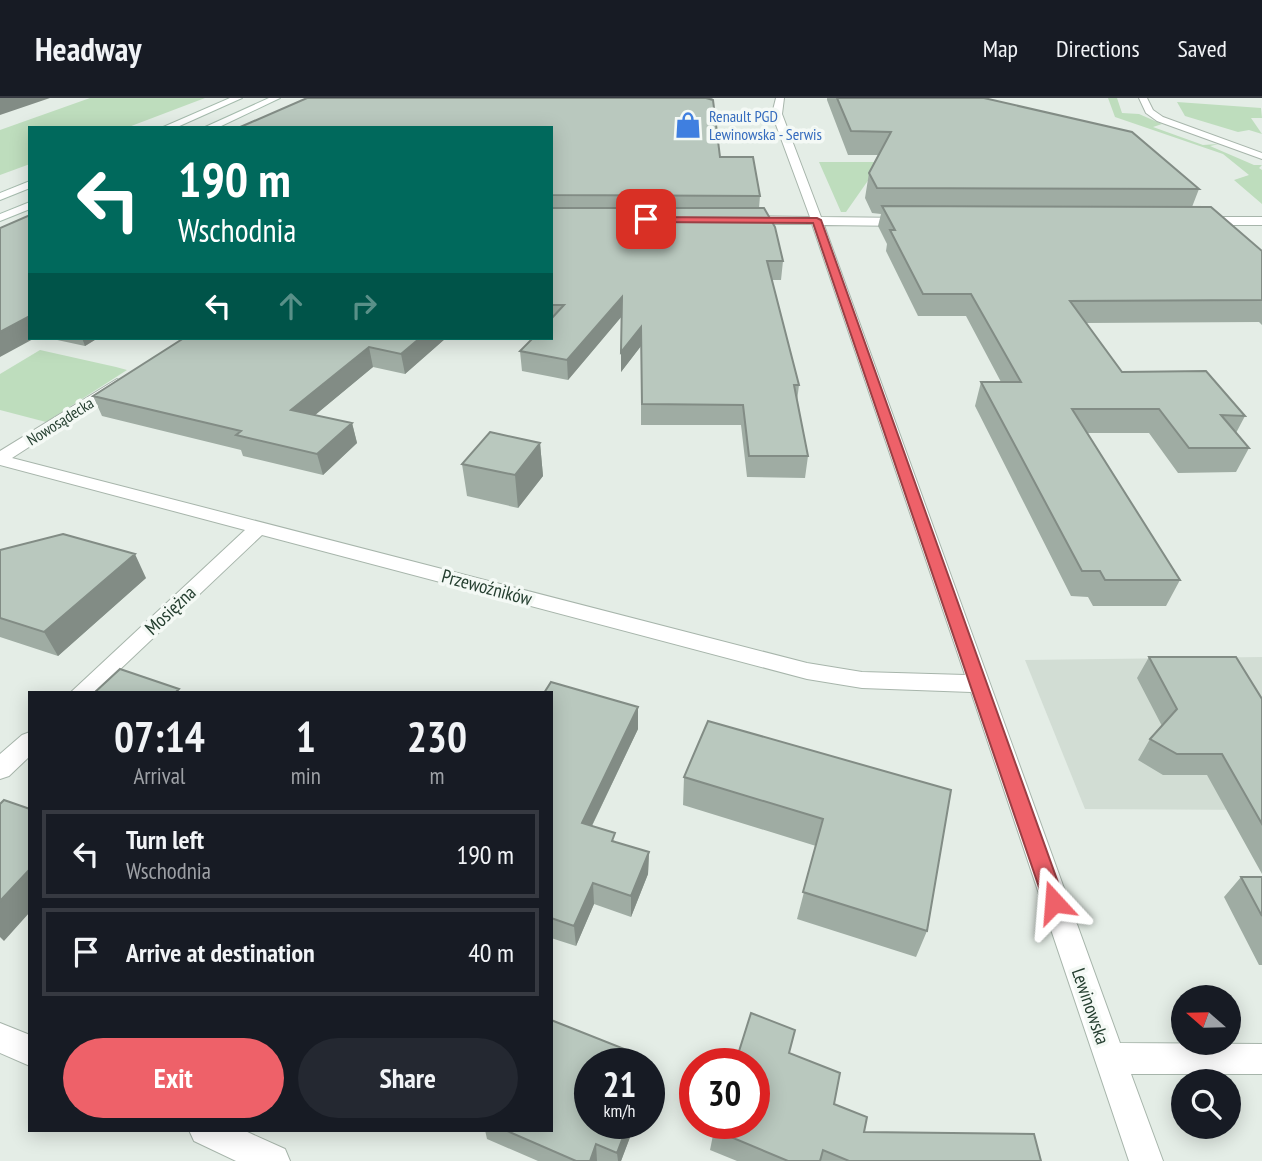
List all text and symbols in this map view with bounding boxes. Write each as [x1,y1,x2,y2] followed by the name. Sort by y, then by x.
[35,27,142,70] text: Headway
[983,33,1018,64] text: Map
[1056,33,1140,64] text: Directions
[1178,33,1227,64] text: Saved
[709,106,822,144] place label: Renault PGD Lewinowska - Serwis
[673,110,703,140] shop icon: Renault PGD Lewinowska - Serwis
[178,147,291,211] text: 190 m
[63,154,154,245] icon: left
[616,189,676,249] pin
[627,200,665,238] icon: arrive
[178,209,296,251] text: Wschodnia
[199,287,237,325] icon: left
[272,287,310,325] icon: ahead
[345,287,383,325] icon: right
[23,393,97,449] street label: Nowosądecka
[439,563,535,611] street label: Przewoźników
[139,580,201,640] street label: Mosiężna
[114,709,205,764] text: 07:14
[296,709,316,764] text: 1
[407,709,467,764] text: 230
[133,761,185,790] text: Arrival
[291,761,321,790] text: min
[429,761,444,790] text: m
[126,823,204,856] text: Turn left
[67,835,105,873] icon: left
[456,838,514,871] text: 190 m
[126,856,211,885] text: Wschodnia
[1017,865,1091,939] position arrow
[67,933,105,971] icon: arrive
[126,936,315,969] text: Arrive at destination
[468,936,514,969] text: 40 m
[1067,965,1115,1047] street label: Lewinowska
[1171,985,1241,1055] north arrow
[1171,985,1241,1139] map controls
[63,1038,284,1118] button: Exit
[298,1038,518,1118] button: Share
[679,1048,770,1139] speed limit sign: 30
[603,1061,636,1107] text: 21
[1171,1069,1241,1139] button: search
[604,1099,635,1122] text: km/h

